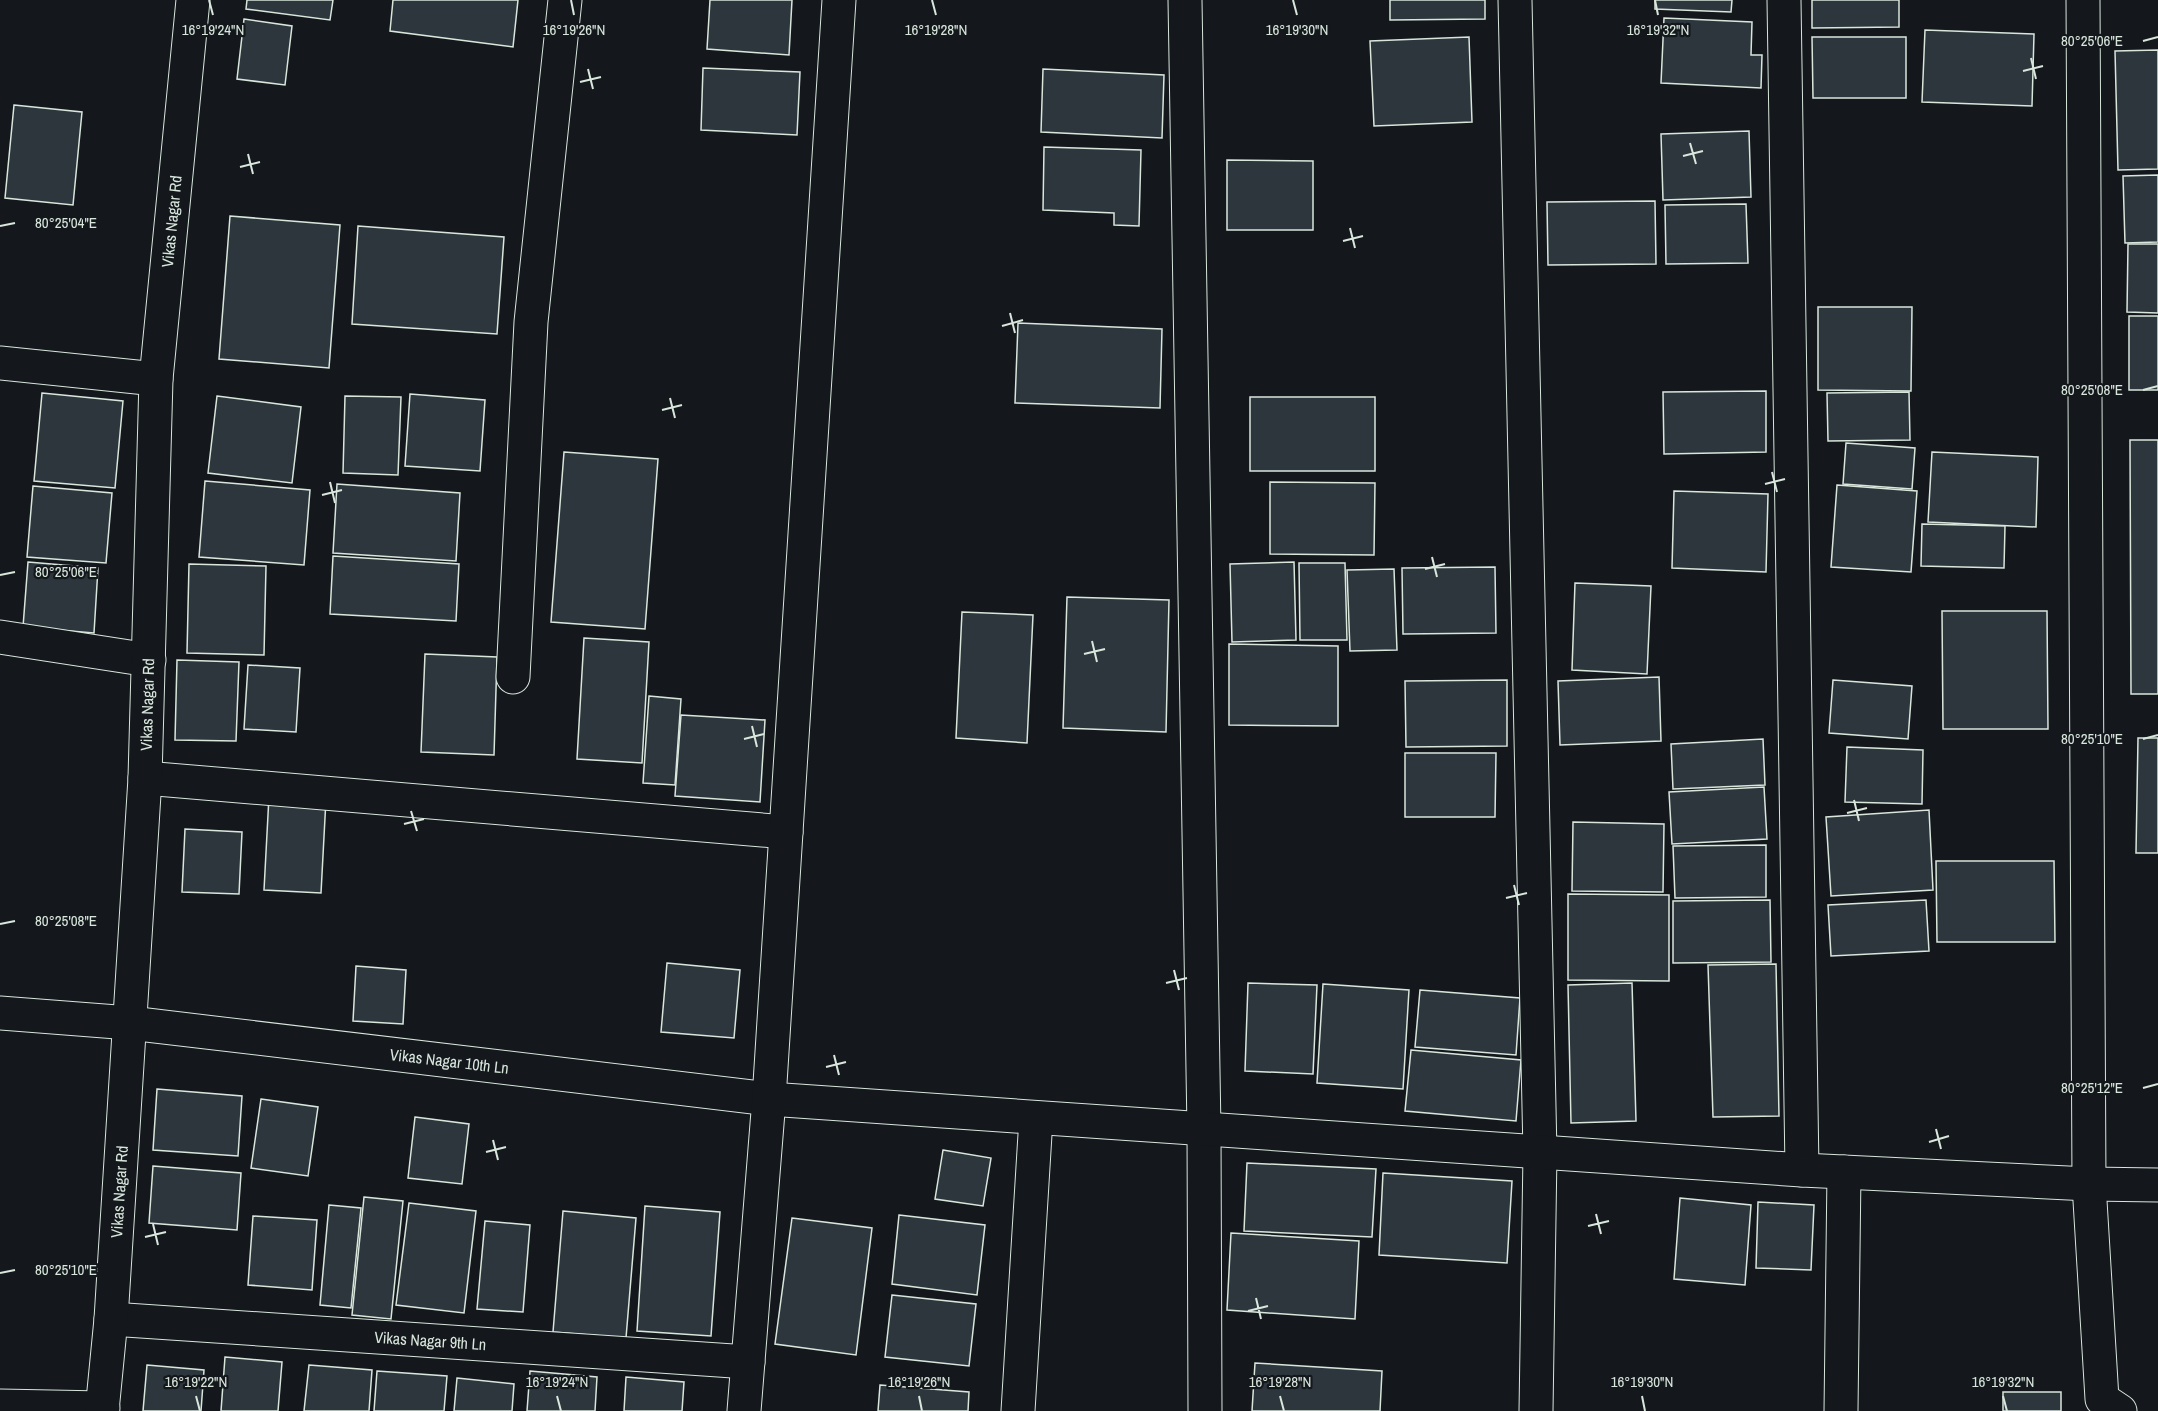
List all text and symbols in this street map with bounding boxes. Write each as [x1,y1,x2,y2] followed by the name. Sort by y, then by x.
[182,19,244,40] text: 16°19'24"N
[543,19,605,40] text: 16°19'26"N
[905,19,967,40] text: 16°19'28"N
[1266,19,1328,40] text: 16°19'30"N
[1627,19,1689,40] text: 16°19'32"N
[2061,30,2123,51] text: 80°25'06"E
[156,174,187,268] street label: Vikas Nagar Rd
[35,212,97,233] text: 80°25'04"E
[2061,379,2123,400] text: 80°25'08"E
[35,561,97,582] text: 80°25'06"E
[135,658,159,751] street label: Vikas Nagar Rd
[2061,728,2123,749] text: 80°25'10"E
[35,910,97,931] text: 80°25'08"E
[389,1043,510,1079] street label: Vikas Nagar 10th Ln
[2061,1077,2123,1098] text: 80°25'12"E
[105,1145,133,1239] street label: Vikas Nagar Rd
[35,1259,97,1280] text: 80°25'10"E
[374,1326,487,1355] street label: Vikas Nagar 9th Ln
[165,1371,227,1392] text: 16°19'22"N
[526,1371,588,1392] text: 16°19'24"N
[888,1371,950,1392] text: 16°19'26"N
[1249,1371,1311,1392] text: 16°19'28"N
[1611,1371,1673,1392] text: 16°19'30"N
[1972,1371,2034,1392] text: 16°19'32"N

